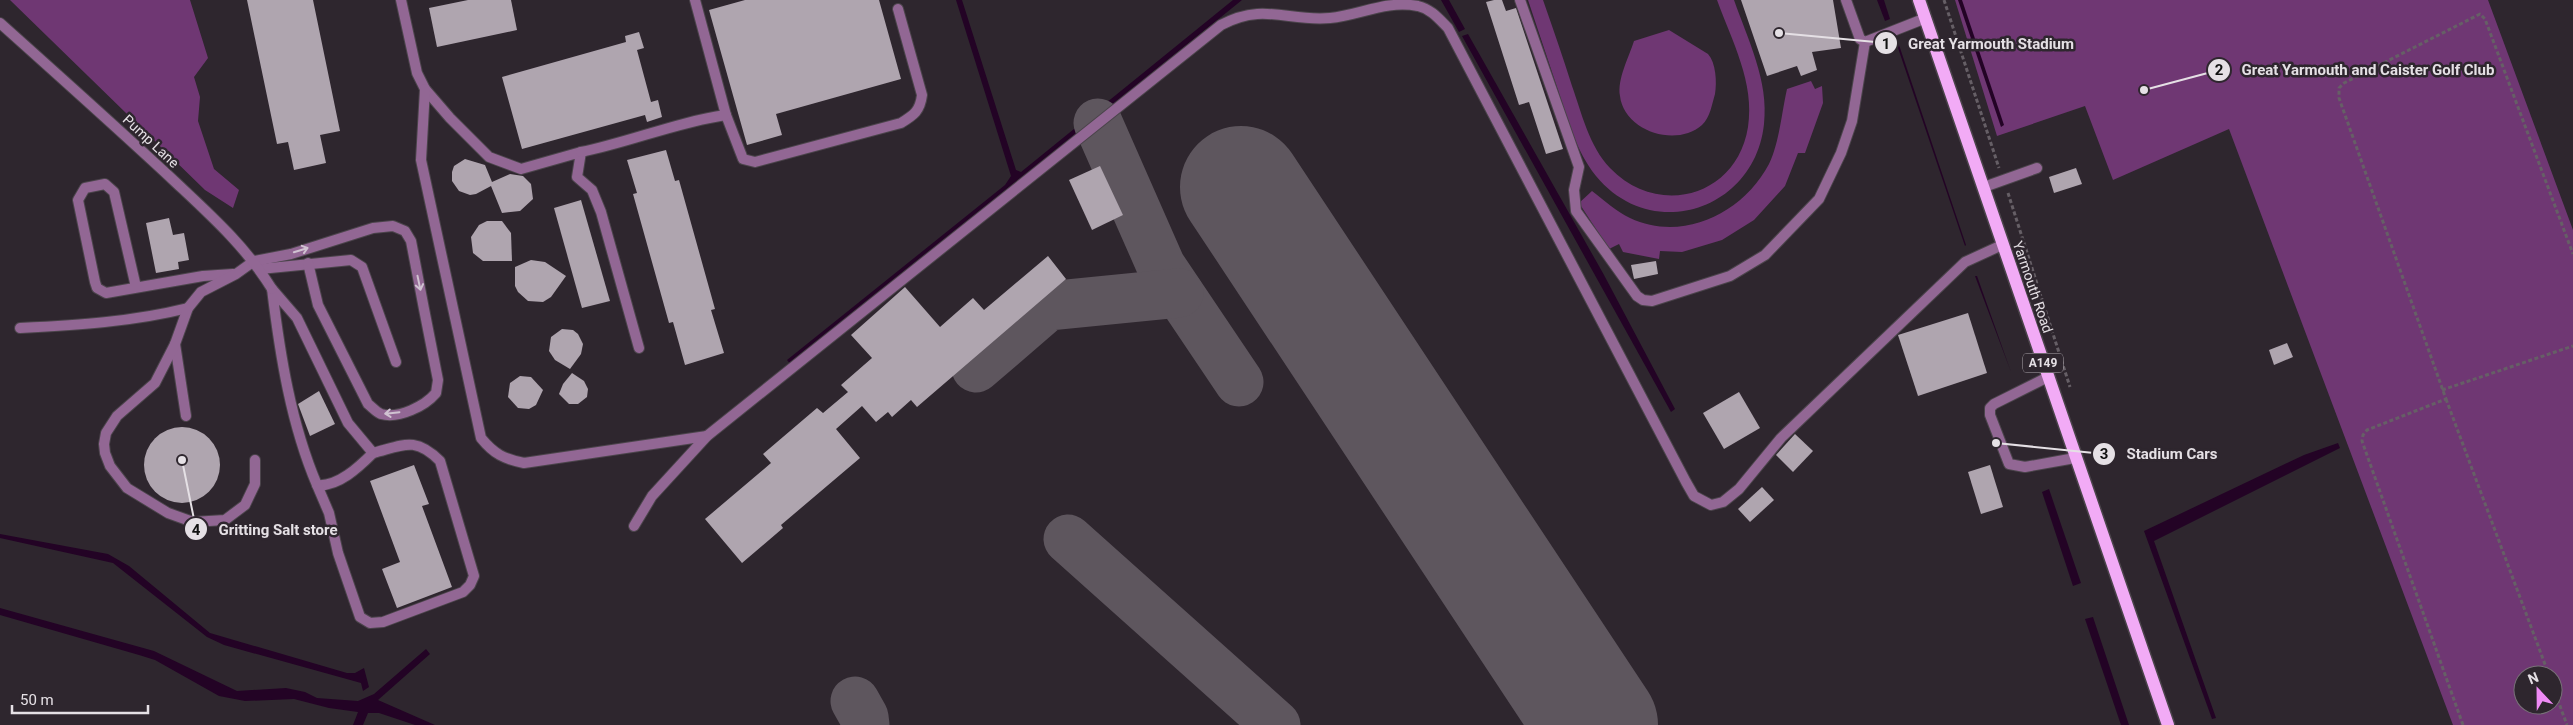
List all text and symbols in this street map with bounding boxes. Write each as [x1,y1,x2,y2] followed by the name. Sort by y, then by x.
[1873,28,2084,58] callout: Great Yarmouth Stadium
[1882,35,1890,53] text: 1
[1908,35,2074,53] text: Great Yarmouth Stadium
[2207,55,2505,85] callout: Great Yarmouth and Caister Golf Club
[2215,61,2224,79] text: 2
[2242,61,2494,79] text: Great Yarmouth and Caister Golf Club
[120,111,182,171] street label: Pump Lane
[2010,239,2056,335] street label: Yarmouth Road
[293,245,309,255] one-way arrow
[415,275,424,291] one-way arrow
[2023,353,2063,372] road number: A149
[385,408,401,418] one-way arrow
[2092,439,2228,469] callout: Stadium Cars
[2100,445,2108,463] text: 3
[2127,445,2218,463] text: Stadium Cars
[183,514,347,544] callout: Gritting Salt store
[192,521,201,539] text: 4
[218,521,338,539] text: Gritting Salt store
[2513,665,2563,715] north arrow
[2526,669,2541,687] text: N
[12,682,149,714] scale bar
[20,691,54,709] text: 50 m

